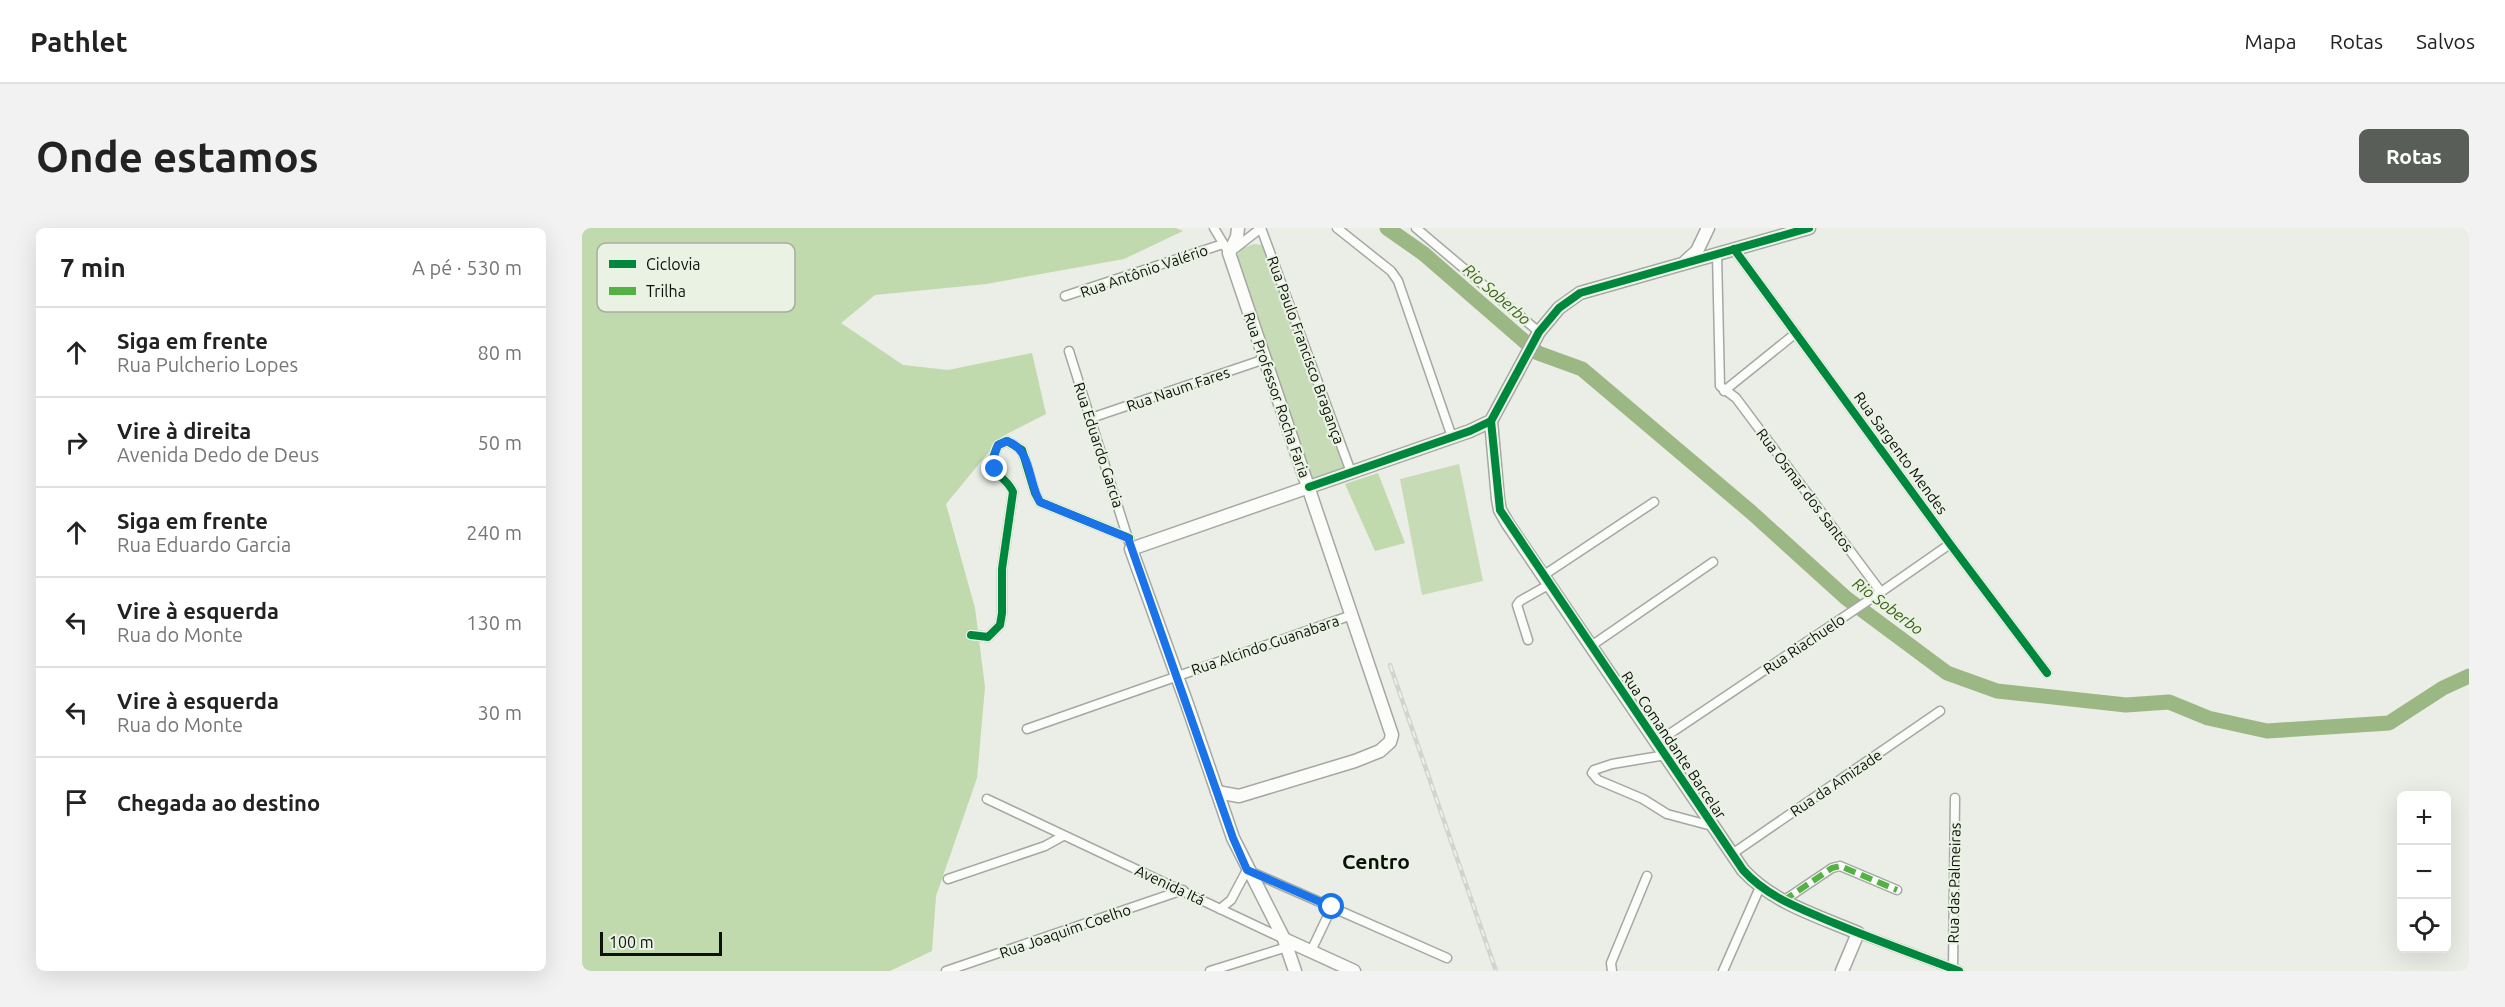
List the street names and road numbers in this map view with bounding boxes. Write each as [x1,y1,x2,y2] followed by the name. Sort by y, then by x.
[1078,241,1210,301] street label: Rua Antônio Valério
[1264,254,1348,446] street label: Rua Paulo Francisco Bragança
[1241,310,1313,480] street label: Rua Professor Rocha Faria
[1124,363,1232,415] street label: Rua Naum Fares
[1071,380,1127,510] street label: Rua Eduardo Garcia
[1851,388,1951,518] street label: Rua Sargento Mendes
[1753,425,1857,555] street label: Rua Osmar dos Santos
[1760,610,1848,678] street label: Rua Riachuelo
[1189,612,1341,678] street label: Rua Alcindo Guanabara
[1618,668,1730,822] street label: Rua Comandante Barcelar
[1787,746,1885,820] street label: Rua da Amizade
[1944,822,1964,944] street label: Rua das Palmeiras
[1133,862,1207,908] street label: Avenida Itá
[997,901,1133,961] street label: Rua Joaquim Coelho

